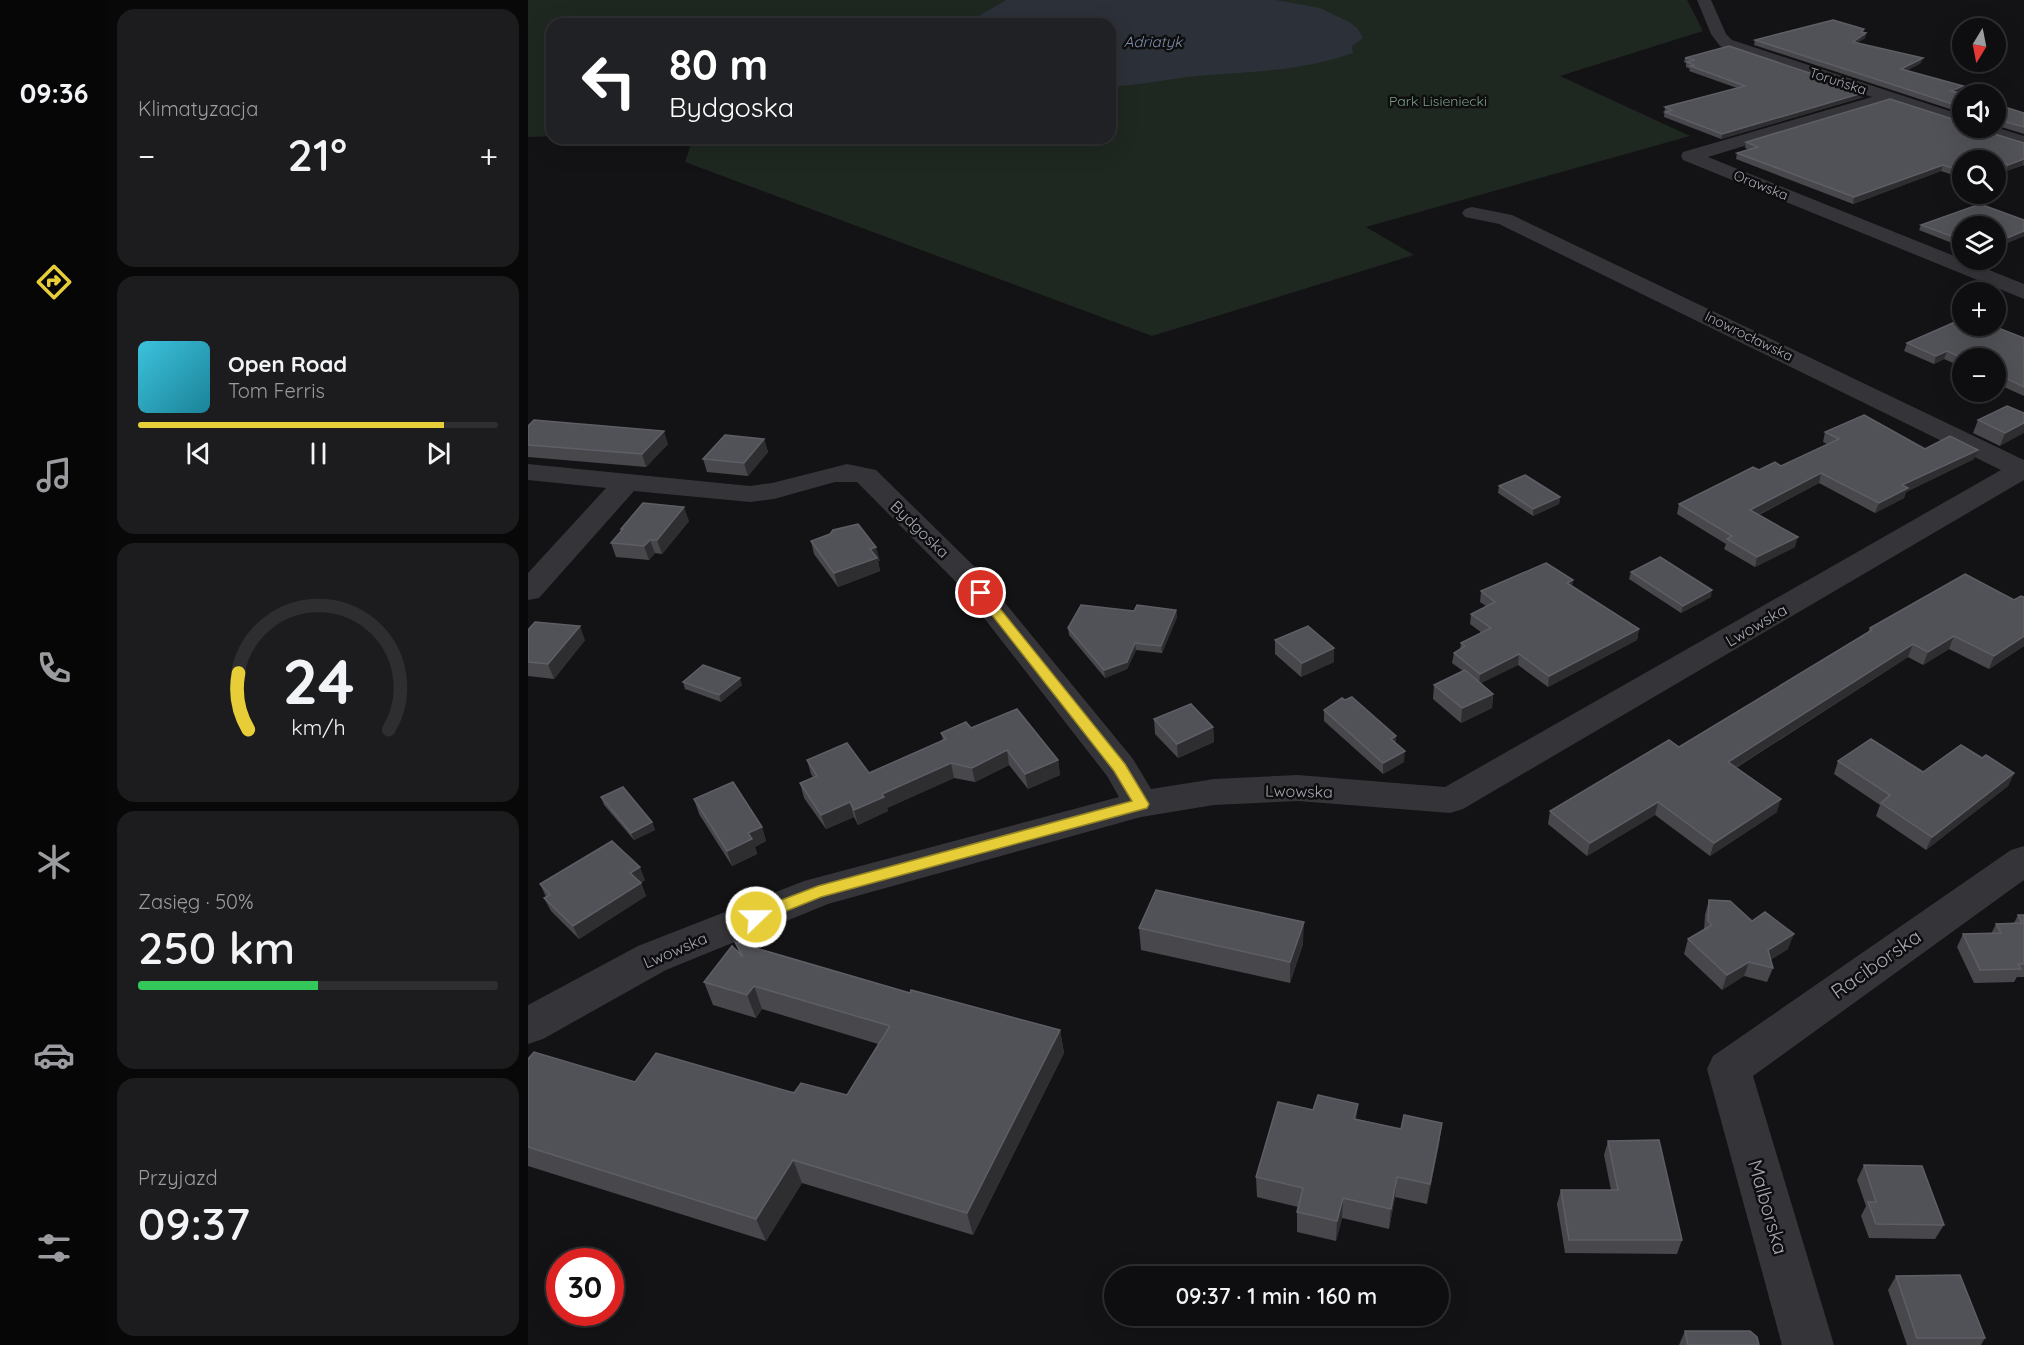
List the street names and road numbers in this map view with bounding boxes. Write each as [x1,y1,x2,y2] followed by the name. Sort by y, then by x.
[1807,63,1869,99] street label: Toruńska
[1731,166,1791,204] street label: Orawska
[1702,307,1796,365] street label: Inowrocławska
[886,496,954,562] street label: Bydgoska
[1722,599,1790,651] street label: Lwowska
[1265,780,1333,802] street label: Lwowska
[1826,923,1926,1004] street label: Raciborska
[640,928,710,972] street label: Lwowska
[1743,1157,1794,1257] street label: Malborska

